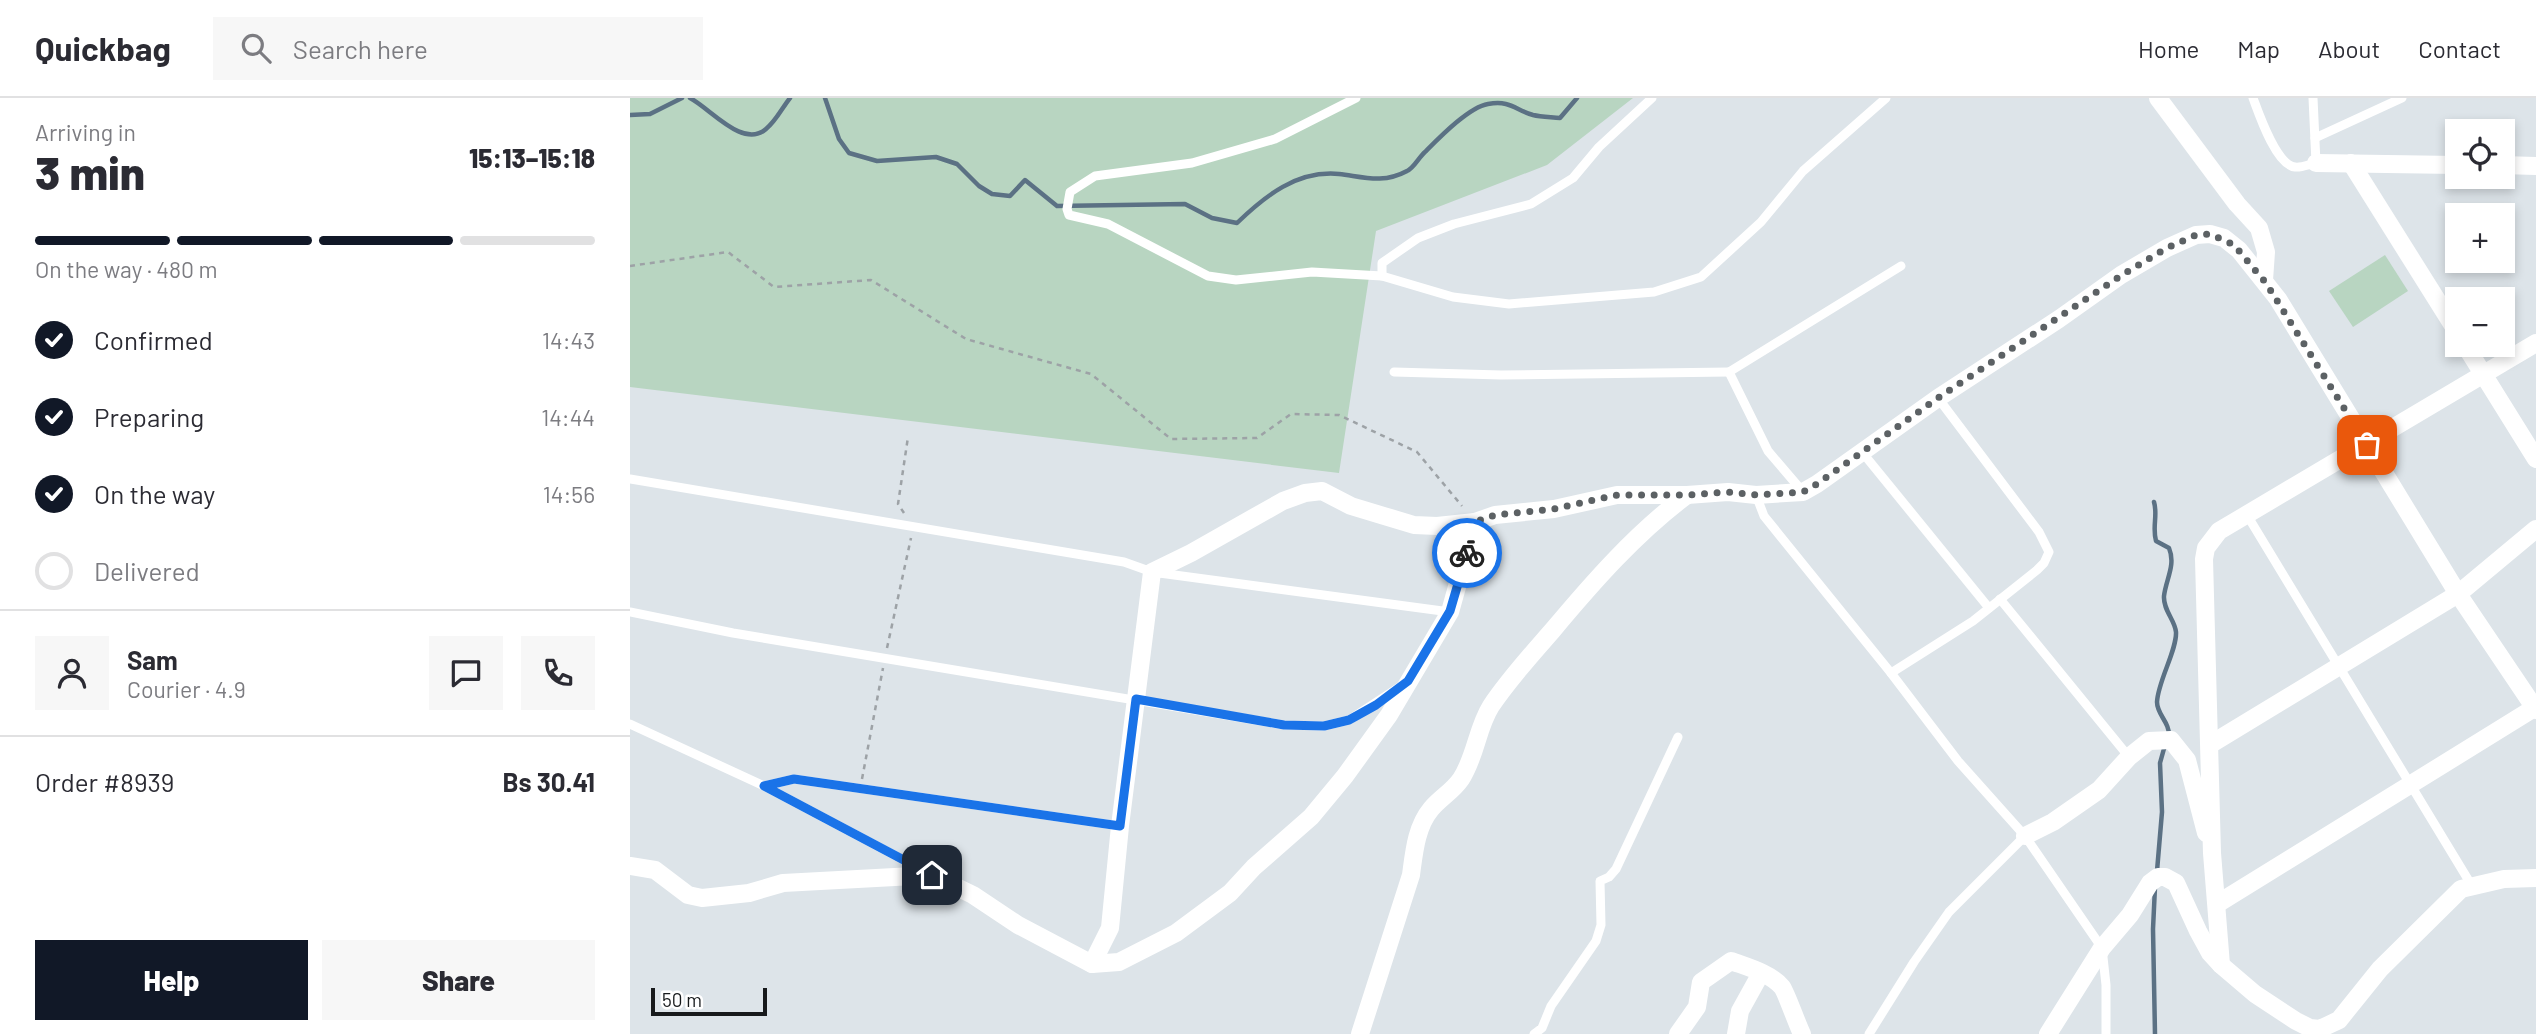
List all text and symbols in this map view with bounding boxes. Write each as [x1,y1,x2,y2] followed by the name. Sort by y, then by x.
[213,17,703,80] search box
[35,28,171,68] text: Quickbag
[237,29,275,67] icon: search
[293,33,428,64] text: Search here
[2138,34,2199,63] text: Home
[2237,34,2280,63] text: Map
[2318,34,2380,63] text: About
[2418,34,2501,63] text: Contact
[35,118,136,146] text: Arriving in
[2445,119,2515,357] map controls
[2445,119,2515,189] button: locate
[469,142,595,173] text: 15:13–15:18
[35,144,145,199] text: 3 min
[2445,203,2515,273] button: +
[35,255,218,283] text: On the way · 480 m
[2445,287,2515,357] button: −
[35,321,73,359] icon: check
[94,324,213,355] text: Confirmed
[542,326,595,354] text: 14:43
[35,398,73,436] icon: check
[94,401,204,432] text: Preparing
[541,403,595,431] text: 14:44
[2337,415,2397,475] pin
[2348,426,2386,464] icon: bag
[35,475,73,513] icon: check
[94,478,215,509] text: On the way
[543,480,595,508] text: 14:56
[1432,518,1502,588] courier
[1448,534,1486,572] icon: bike
[94,555,200,586] text: Delivered
[35,636,109,710] button: person
[429,636,503,710] button: chat
[521,636,595,710] button: phone
[127,644,178,675] text: Sam
[127,675,246,703] text: Courier · 4.9
[35,766,174,797] text: Order #8939
[503,766,595,797] text: Bs 30.41
[902,845,962,905] pin
[913,856,951,894] icon: home
[35,940,308,1020] button: Help
[322,940,595,1020] button: Share
[651,985,766,1017] scale bar
[662,988,702,1011] text: 50 m

